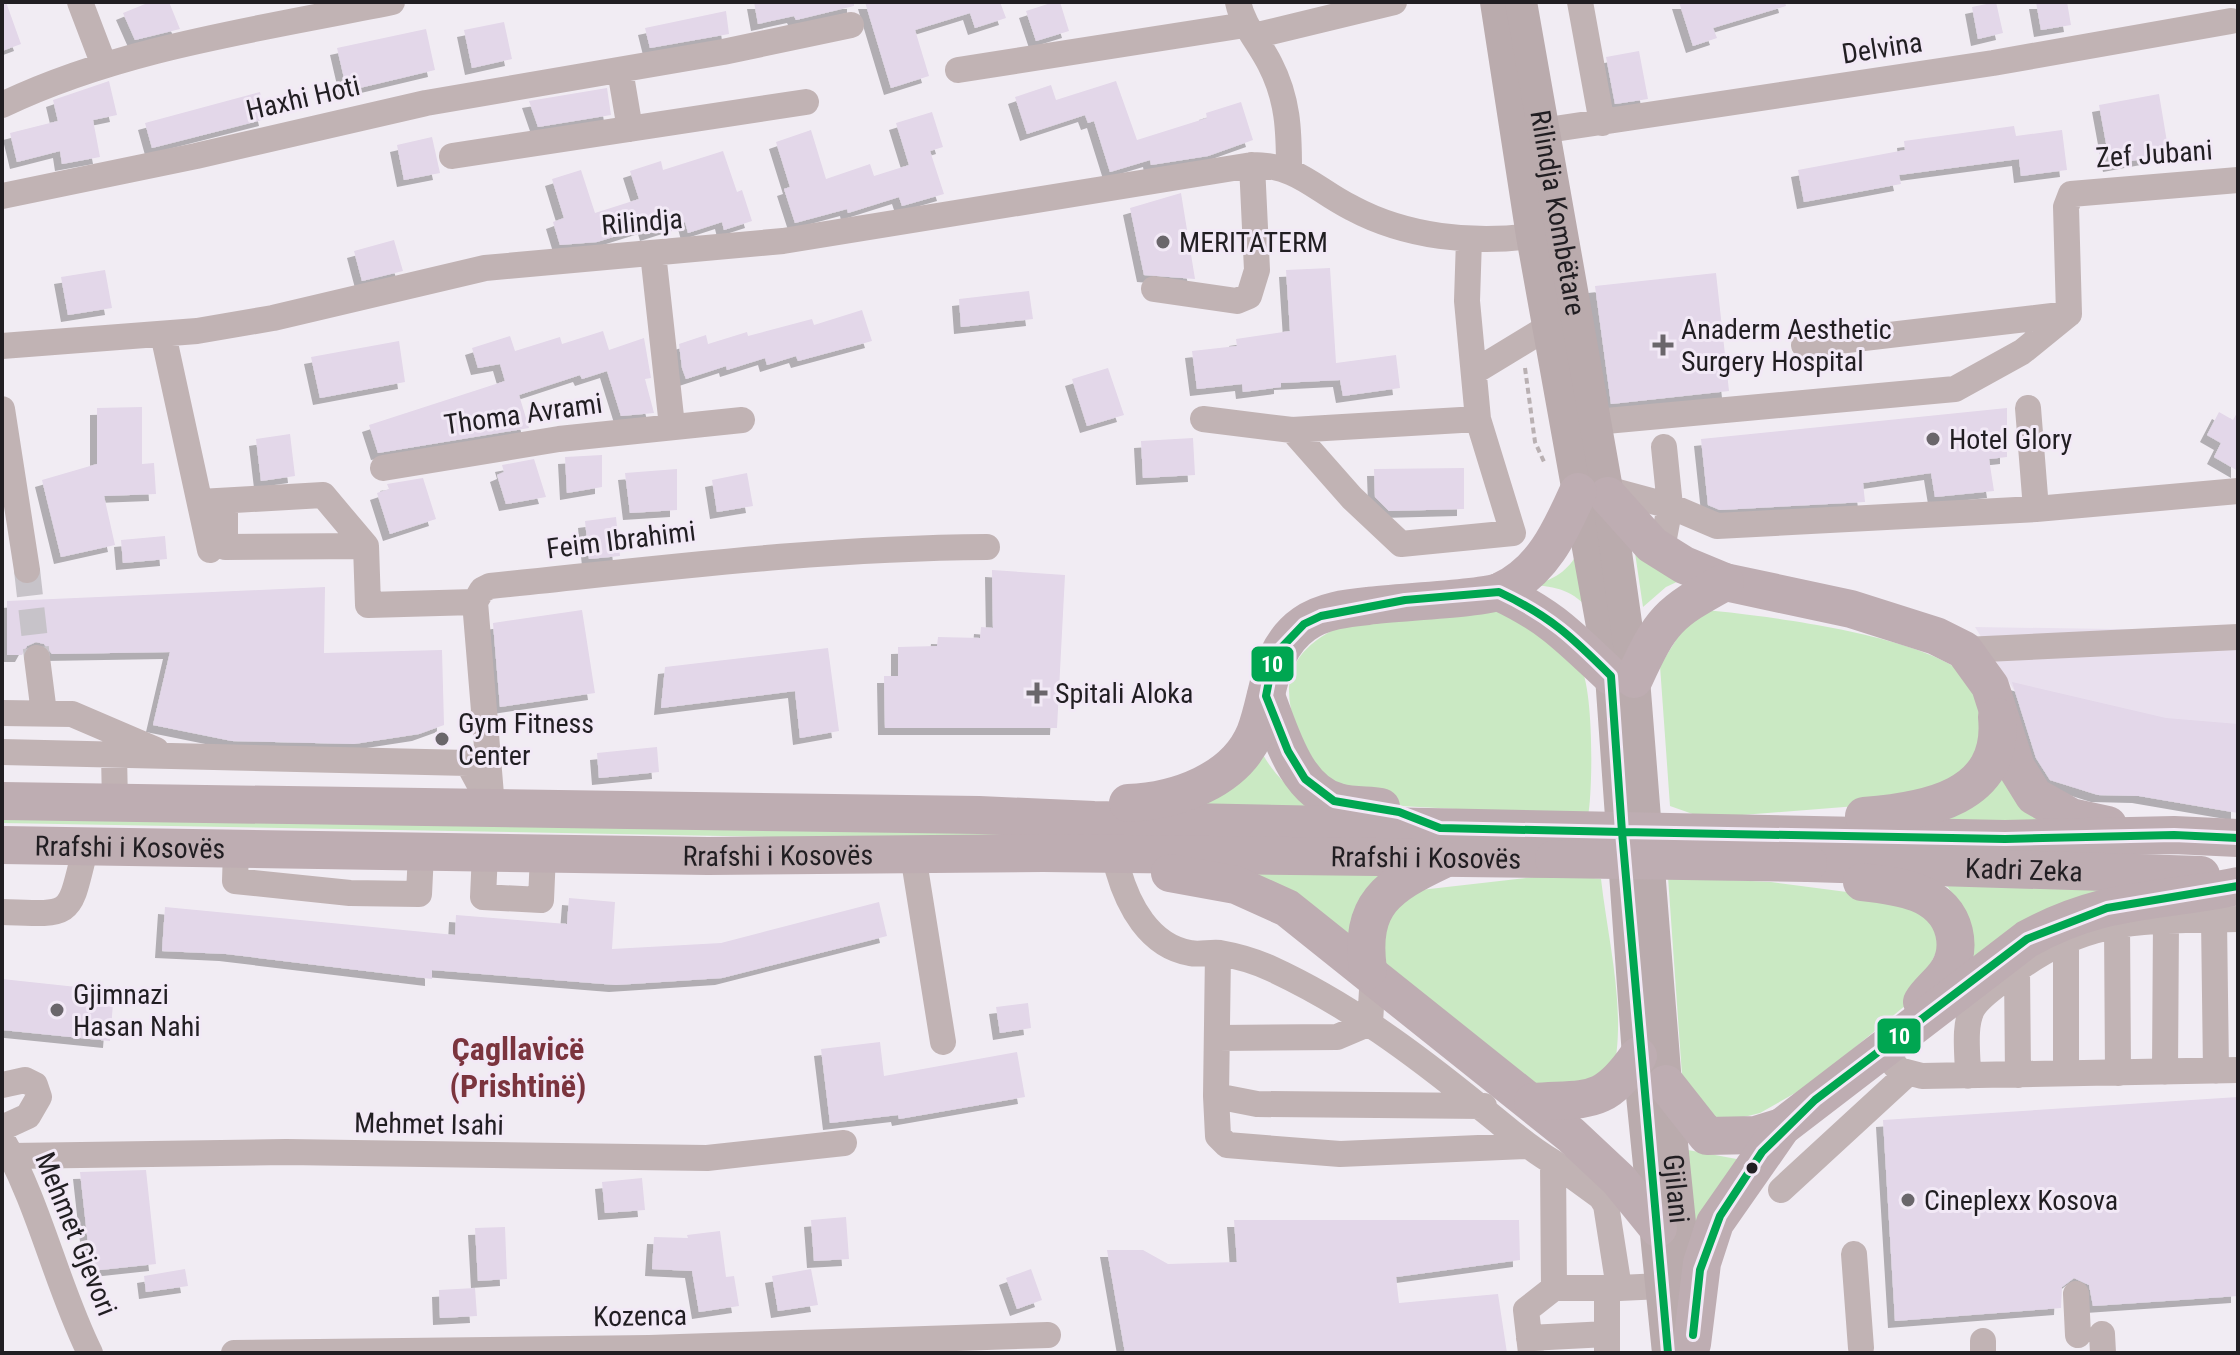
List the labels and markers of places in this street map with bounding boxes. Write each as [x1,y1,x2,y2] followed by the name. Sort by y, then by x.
[1179,226,1328,259] place label: MERITATERM
[1154,233,1172,251] marker: MERITATERM
[1681,313,1892,378] place label: Anaderm Aesthetic Surgery Hospital
[1652,334,1674,356] marker: Anaderm Aesthetic Surgery Hospital
[1949,423,2072,456] place label: Hotel Glory
[1924,430,1942,448] marker: Hotel Glory
[1055,677,1193,710] place label: Spitali Aloka
[1026,682,1048,704] marker: Spitali Aloka
[458,707,594,772] place label: Gym Fitness Center
[433,730,451,748] marker: Gym Fitness Center
[73,978,201,1043] place label: Gjimnazi Hasan Nahi
[48,1001,66,1019] marker: Gjimnazi Hasan Nahi
[1744,1160,1760,1176] unlabelled marker
[1924,1184,2118,1217] place label: Cineplexx Kosova
[1899,1191,1917,1209] marker: Cineplexx Kosova

